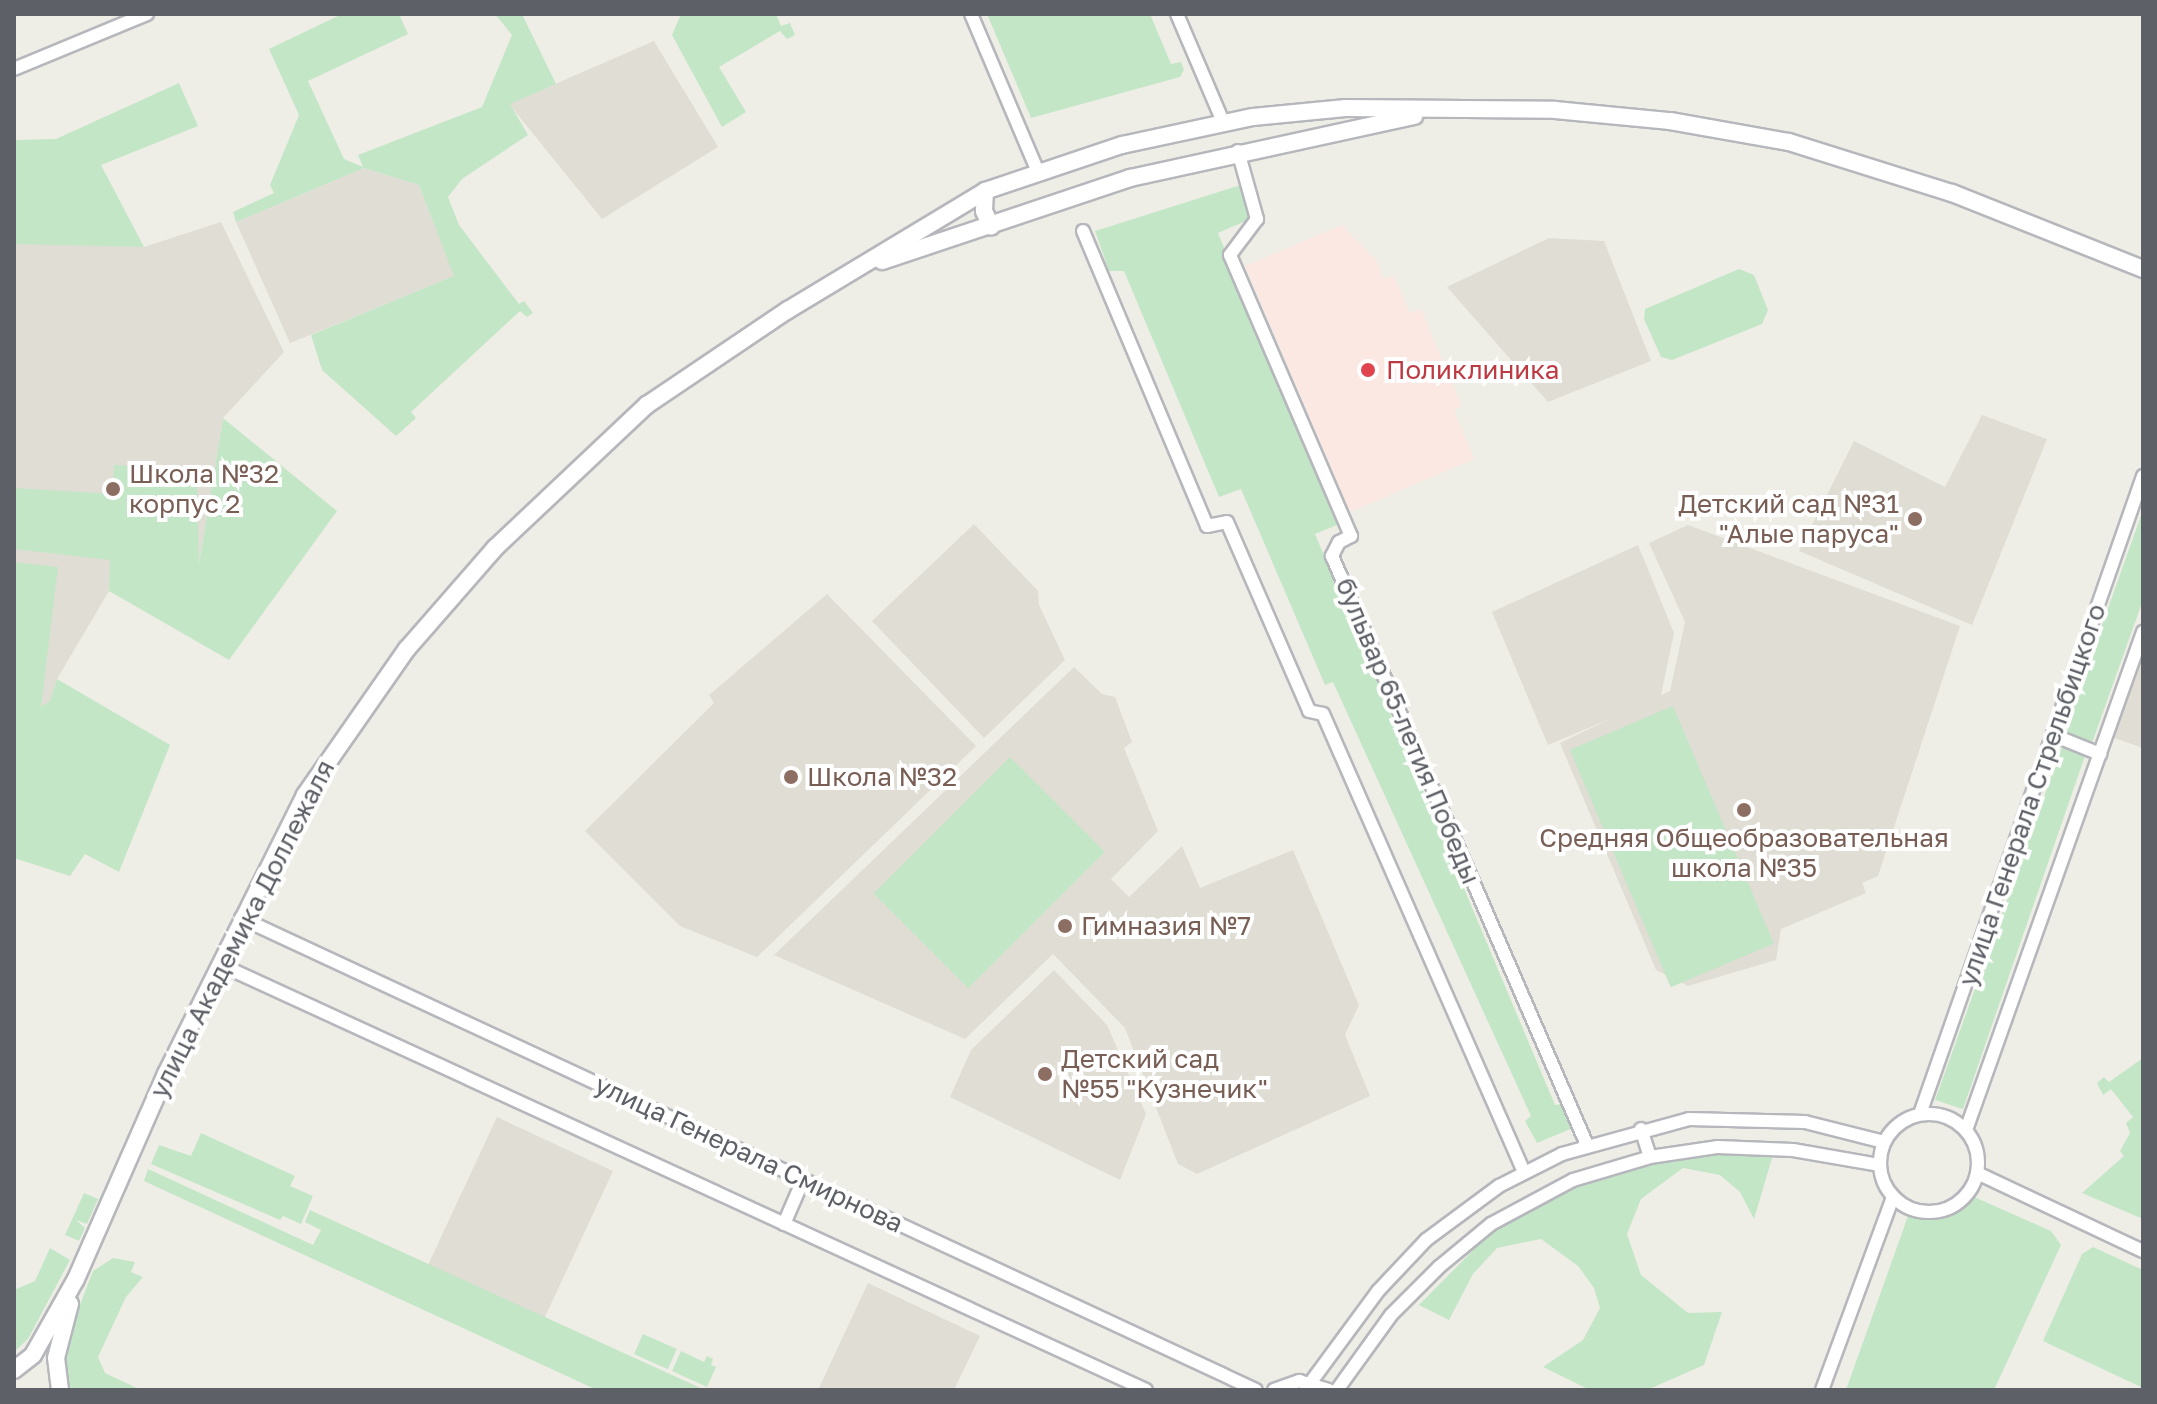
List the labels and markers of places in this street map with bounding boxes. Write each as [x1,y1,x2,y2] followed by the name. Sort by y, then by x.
[1386,354,1560,386] place label: Поликлиника
[1357,359,1379,381] marker: Поликлиника
[129,458,279,520] place label: Школа №32 корпус 2
[104,480,122,498] marker: Школа №32 корпус 2
[1678,488,1899,550] place label: Детский сад №31 "Алые паруса"
[1906,510,1924,528] marker: Детский сад №31 "Алые паруса"
[807,761,957,793] place label: Школа №32
[782,768,800,786] marker: Школа №32
[1735,801,1753,819] marker: Средняя Общеобразовательная школа №35
[1539,822,1949,884] place label: Средняя Общеобразовательная школа №35
[1081,910,1251,942] place label: Гимназия №7
[1056,917,1074,935] marker: Гимназия №7
[1061,1043,1268,1104] place label: Детский сад №55 "Кузнечик"
[1036,1065,1054,1083] marker: Детский сад №55 "Кузнечик"

